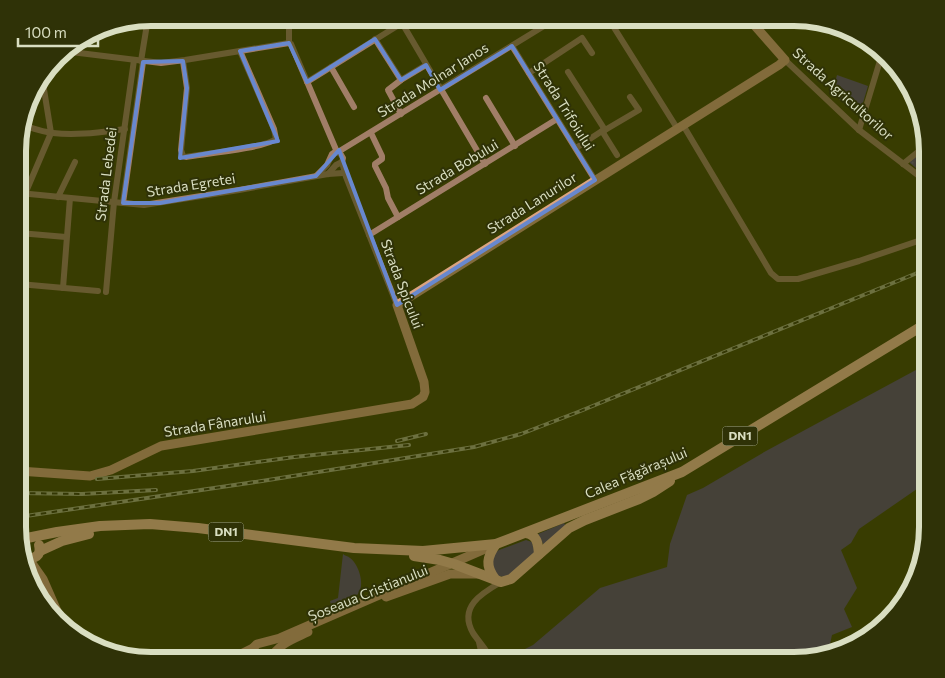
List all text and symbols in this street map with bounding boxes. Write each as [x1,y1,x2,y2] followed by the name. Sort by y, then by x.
[18,15,98,47] scale bar
[25,23,67,41] text: 100 m
[374,39,491,121] street label: Strada Molnar Janos
[789,44,898,144] street label: Strada Agricultorilor
[530,58,599,153] street label: Strada Trifoiului
[91,126,120,222] street label: Strada Lebedei
[412,135,501,198] street label: Strada Bobului
[484,168,580,237] street label: Strada Lanurilor
[145,169,237,200] street label: Strada Egretei
[378,237,427,331] street label: Strada Spicului
[163,407,267,440] street label: Strada Fânarului
[722,426,758,446] road number: DN1
[582,443,690,503] street label: Calea Făgărașului
[208,522,244,542] road number: DN1
[305,561,431,625] street label: Șoseaua Cristianului

